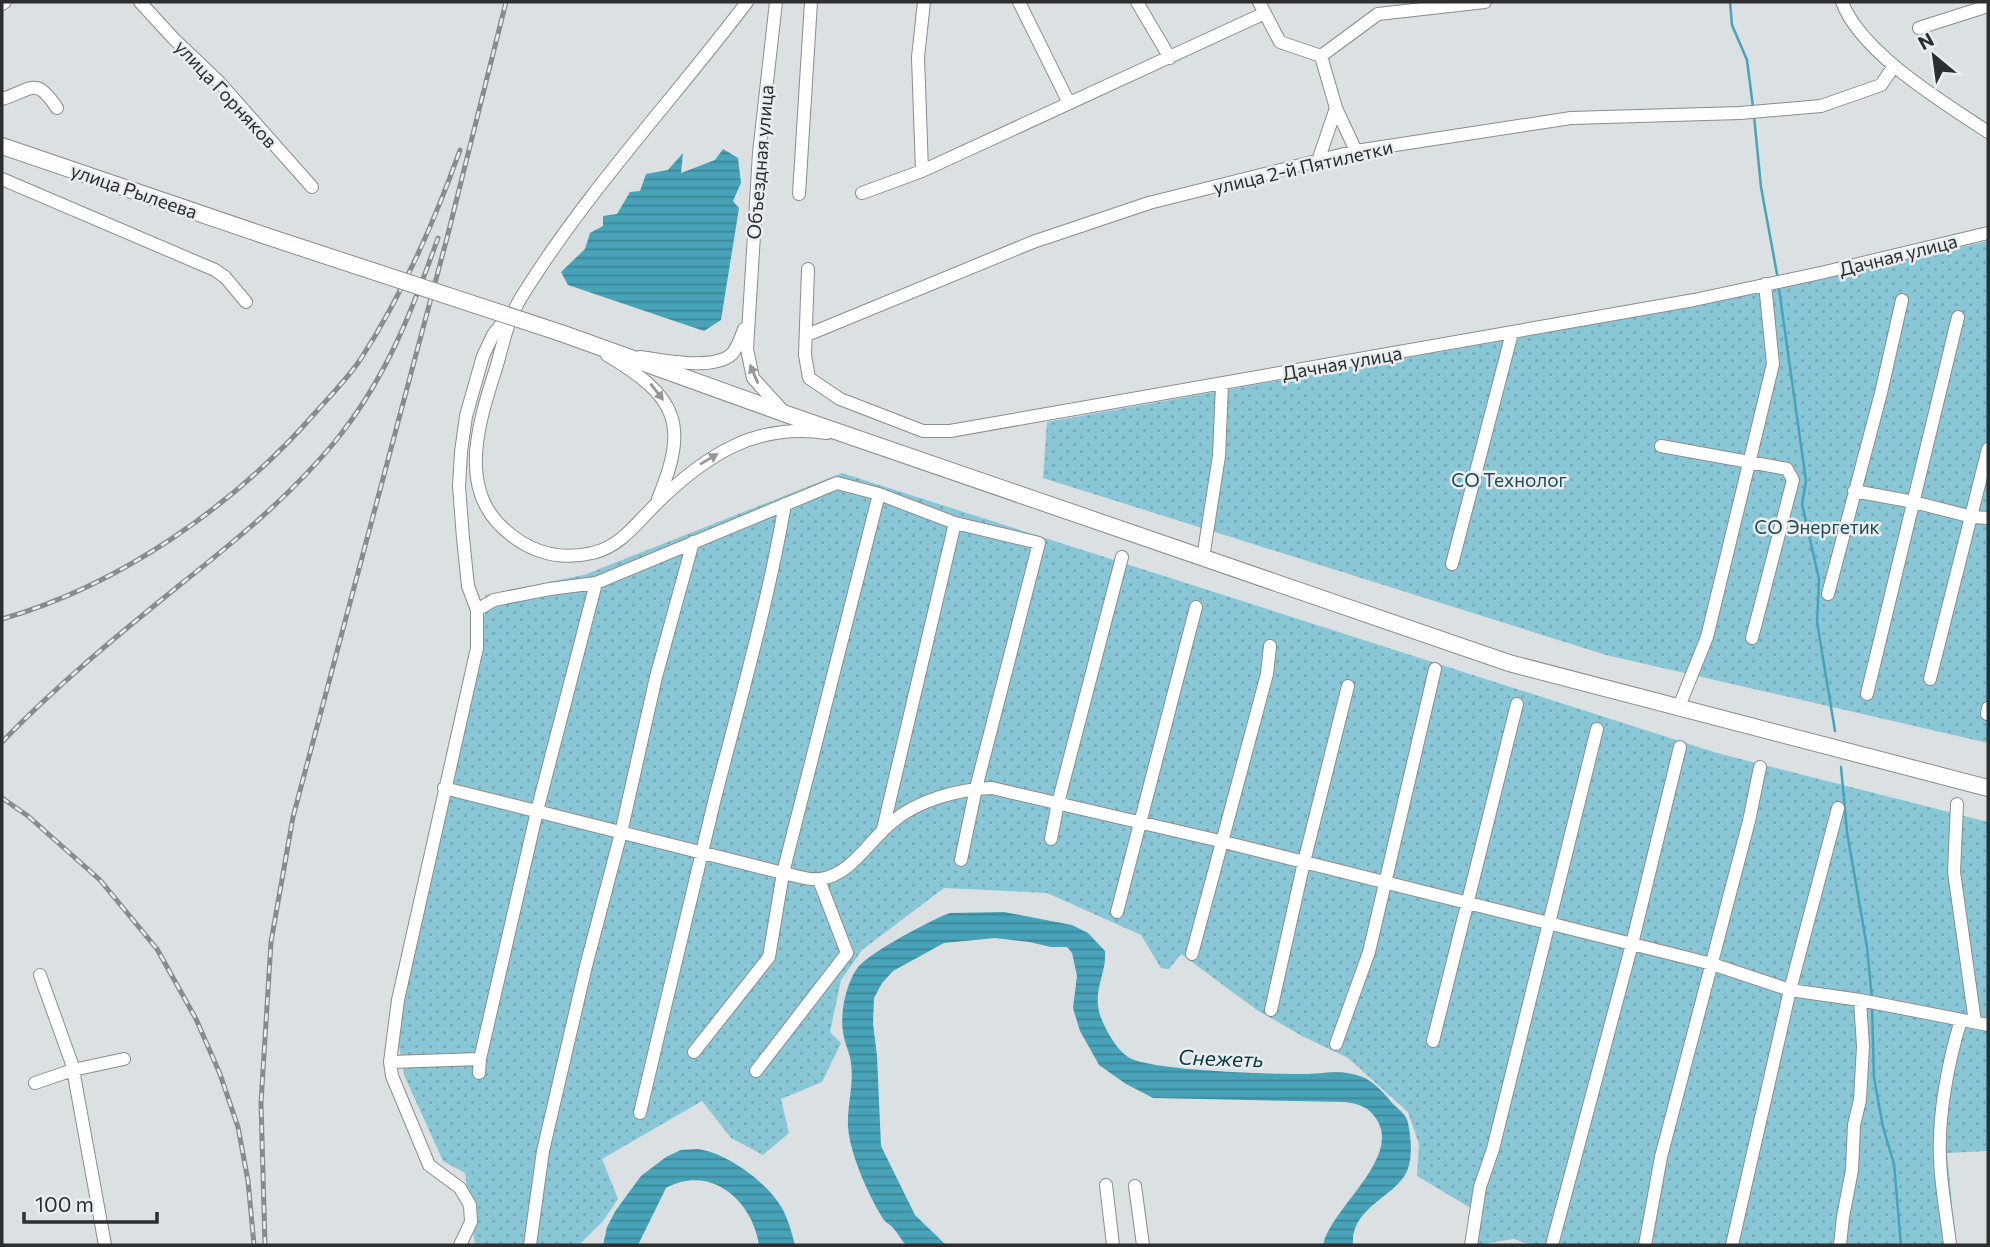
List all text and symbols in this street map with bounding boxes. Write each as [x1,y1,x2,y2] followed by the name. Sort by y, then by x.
[1899,21,1969,91] north arrow
[1914,27,1937,54] text: N
[170,35,282,152] street label: улица Горняков
[741,84,778,240] street label: Объездная улица
[1211,135,1395,198] street label: улица 2-й Пятилетки
[68,158,200,223] street label: улица Рылеева
[1836,229,1959,280] street label: Дачная улица
[1280,341,1404,384] street label: Дачная улица
[748,364,760,384] one-way arrow
[650,383,665,401] one-way arrow
[699,454,719,466] one-way arrow
[1451,468,1567,491] park label: СО Технолог
[1754,515,1880,538] park label: СО Энергетик
[1178,1044,1264,1071] water label: Снежеть
[24,1180,158,1224] scale bar
[35,1191,94,1216] text: 100 m

